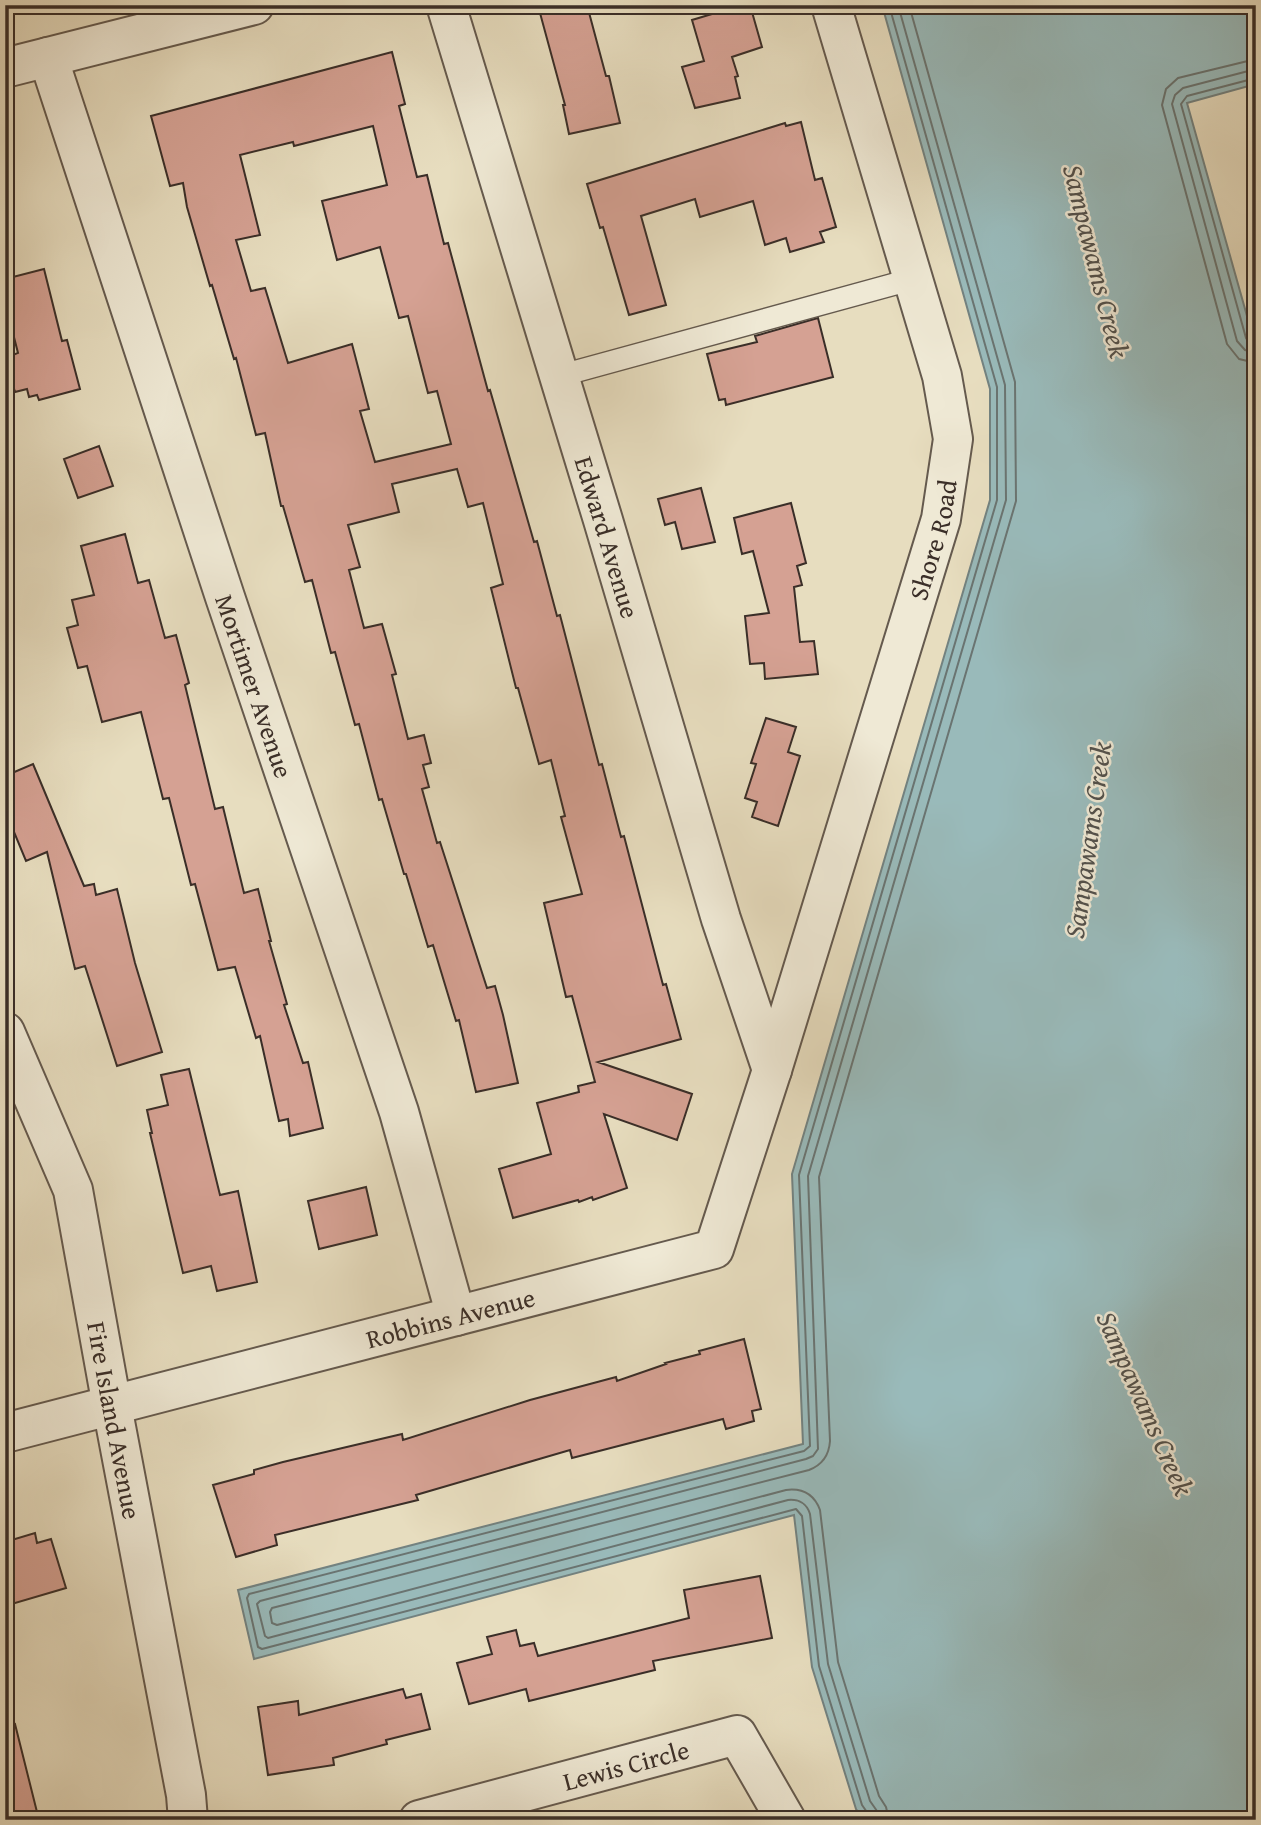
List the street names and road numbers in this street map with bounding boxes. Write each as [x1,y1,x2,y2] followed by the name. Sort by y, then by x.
[565,451,650,623] street label: Edward Avenue
[898,477,966,605] street label: Shore Road
[206,589,304,783] street label: Mortimer Avenue
[362,1277,539,1358] street label: Robbins Avenue
[78,1318,153,1522] street label: Fire Island Avenue
[558,1729,693,1800] street label: Lewis Circle

